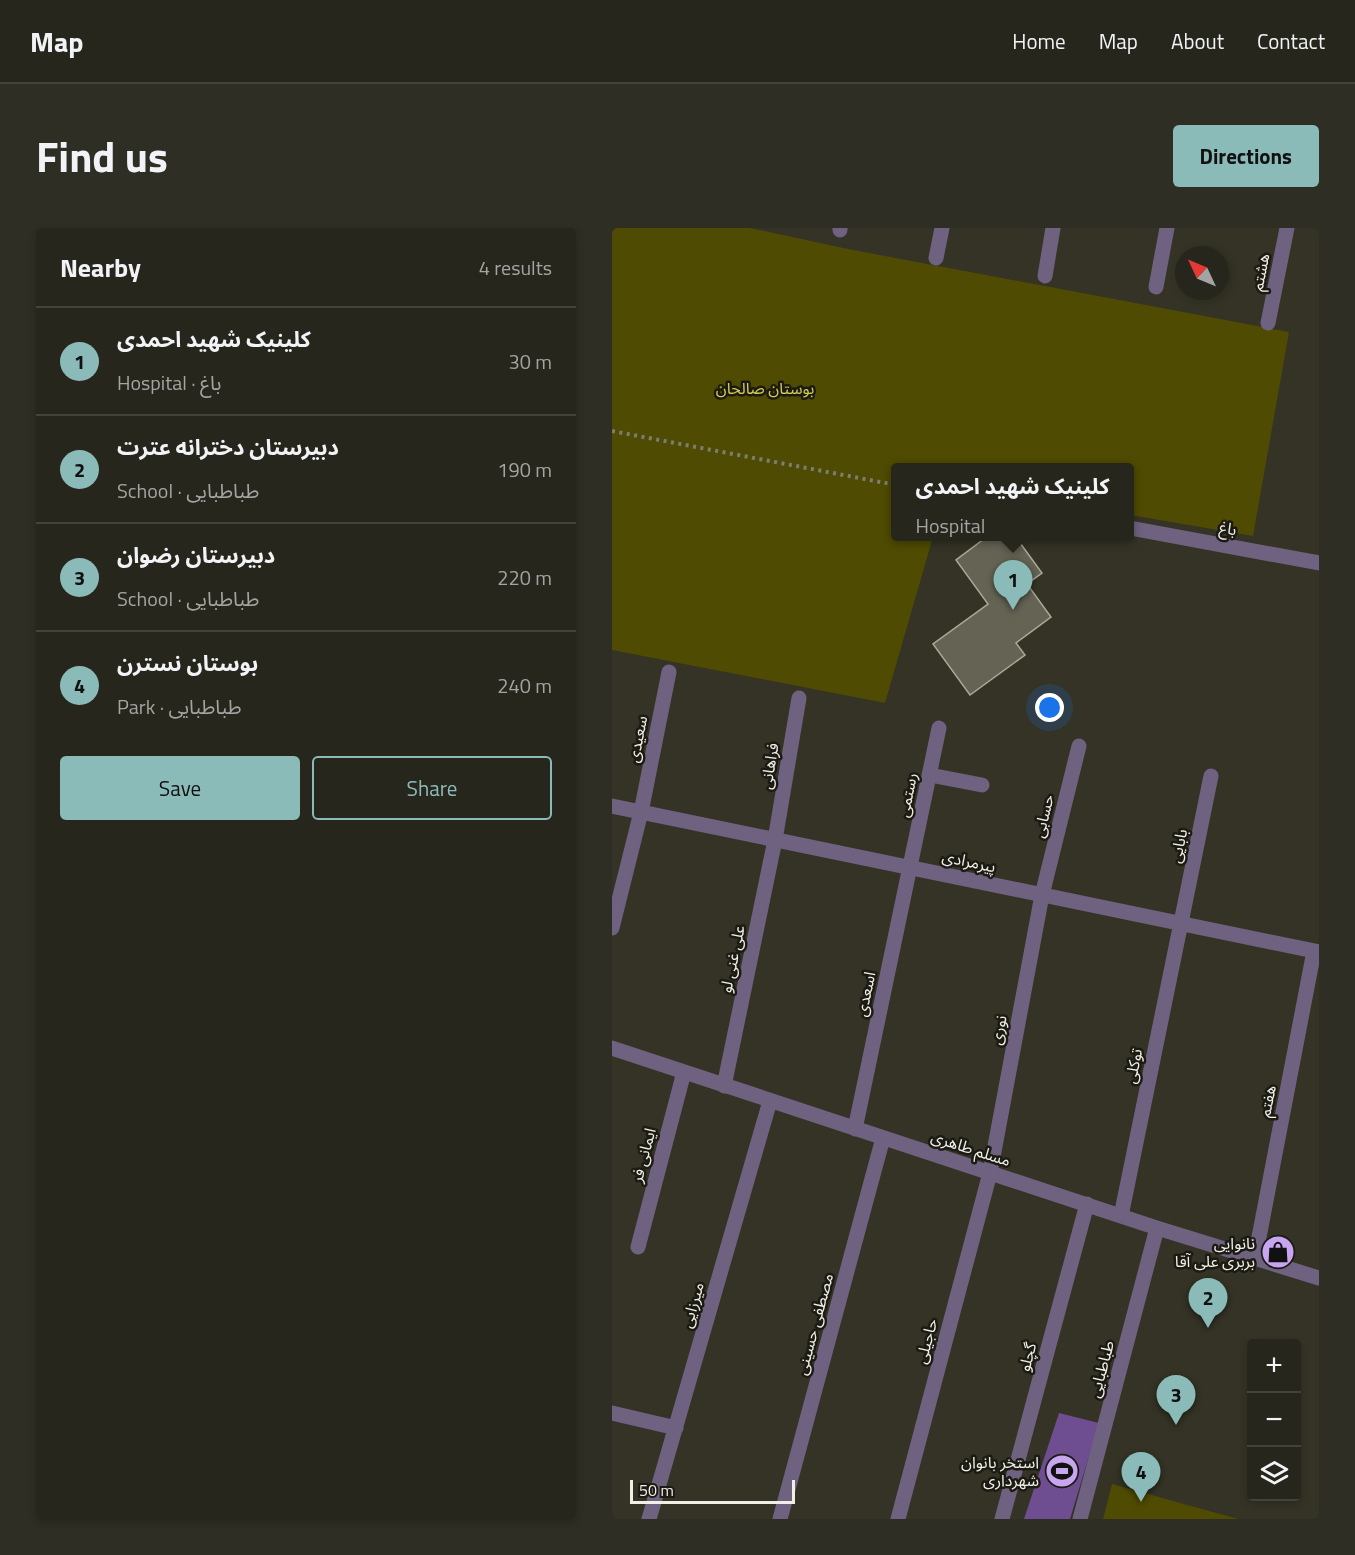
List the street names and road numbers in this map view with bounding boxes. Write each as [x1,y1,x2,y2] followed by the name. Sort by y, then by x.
[1245,251,1276,293] street label: هشتم
[1217,515,1238,542] street label: باغ
[621,713,653,765] street label: سعیدی
[753,741,785,791] street label: فراهانی
[891,771,923,819] street label: رستمی
[1026,792,1060,840] street label: حسابی
[1163,827,1193,865] street label: بابایی
[940,844,998,878] street label: پیرمرادی
[713,923,751,995] street label: علی غنی لو
[849,969,881,1019] street label: اسعدی
[983,1013,1013,1047] street label: نوری
[1118,1046,1148,1086] street label: توکلی
[1252,1083,1283,1119] street label: هفتم
[928,1124,1014,1173] street label: مسلم طاهری
[624,1125,662,1186] street label: ایمانی فر
[789,1270,839,1378] street label: مصطفی حسینی
[674,1279,710,1331] street label: میرزایی
[908,1316,944,1366] street label: حاجیلی
[1082,1337,1120,1400] street label: طباطبایی
[1012,1339,1042,1374] street label: گچلو

